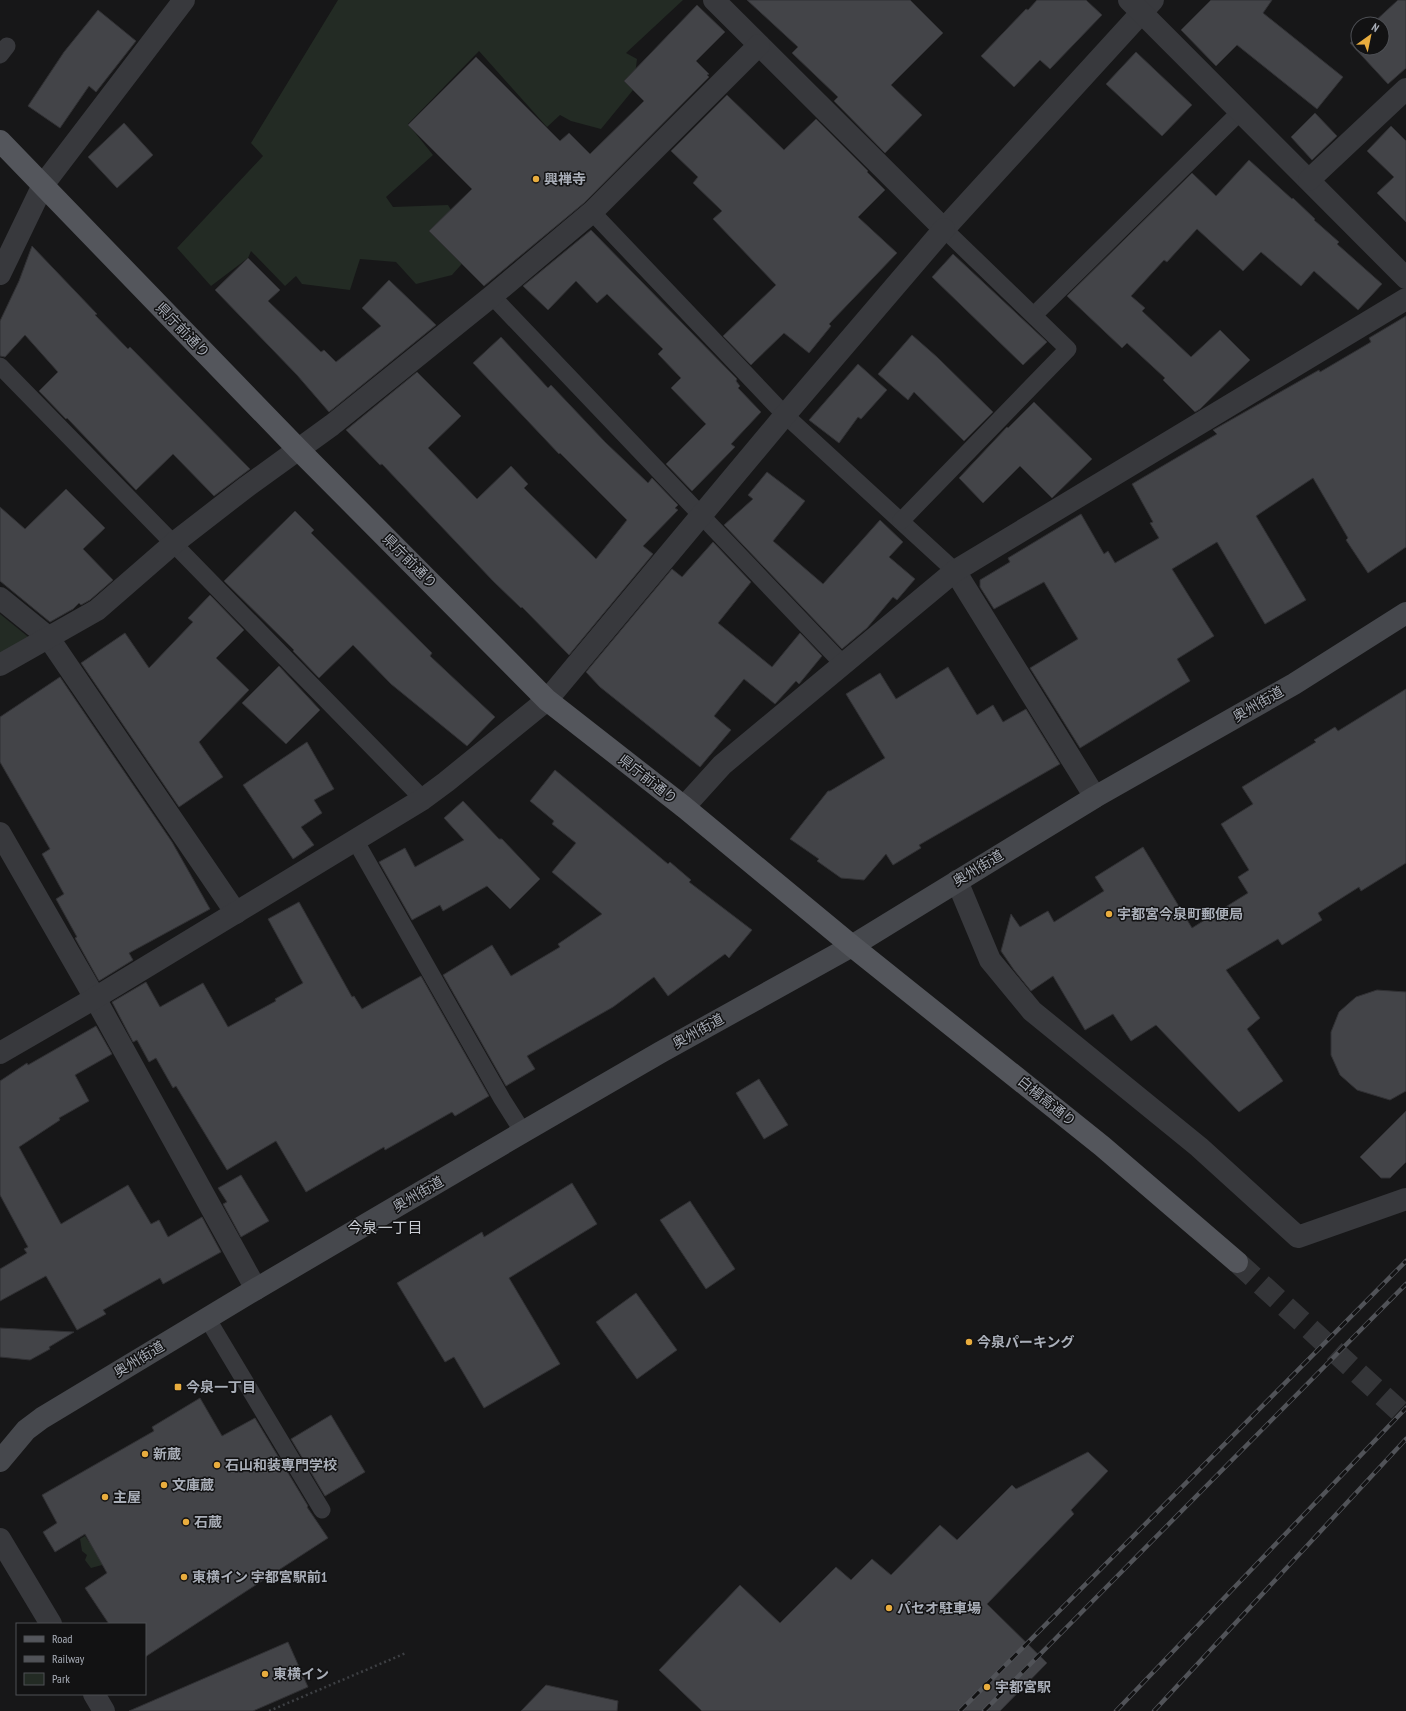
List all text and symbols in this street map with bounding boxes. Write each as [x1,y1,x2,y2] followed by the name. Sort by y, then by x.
[1350,16,1390,56] north arrow
[1369,20,1382,35] text: N
[544,170,586,188] place label: 興禅寺
[531,174,541,184] marker: 興禅寺
[152,299,214,361] street label: 県庁前通り
[379,530,441,592] street label: 県庁前通り
[1229,682,1287,726] street label: 奥州街道
[615,750,681,808] street label: 県庁前通り
[949,846,1007,890] street label: 奥州街道
[1117,905,1243,923] place label: 宇都宮今泉町郵便局
[1104,909,1114,919] marker: 宇都宮今泉町郵便局
[669,1010,727,1052] street label: 奥州街道
[1014,1072,1080,1130] street label: 白楊高通り
[389,1172,447,1216] street label: 奥州街道
[347,1218,423,1237] district label: 今泉一丁目
[977,1333,1075,1351] place label: 今泉パーキング
[110,1337,168,1381] street label: 奥州街道
[964,1337,974,1347] marker: 今泉パーキング
[186,1378,256,1396] place label: 今泉一丁目
[173,1382,183,1392] marker: 今泉一丁目
[153,1445,181,1463] place label: 新蔵
[140,1449,150,1459] marker: 新蔵
[225,1456,337,1474] place label: 石山和装専門学校
[212,1460,222,1470] marker: 石山和装専門学校
[172,1476,214,1494] place label: 文庫蔵
[159,1480,169,1490] marker: 文庫蔵
[113,1488,141,1506] place label: 主屋
[100,1492,110,1502] marker: 主屋
[194,1513,222,1531] place label: 石蔵
[181,1517,191,1527] marker: 石蔵
[192,1568,328,1586] place label: 東横イン 宇都宮駅前1
[179,1572,189,1582] marker: 東横イン 宇都宮駅前1
[897,1599,981,1617] place label: パセオ駐車場
[884,1603,894,1613] marker: パセオ駐車場
[16,1623,146,1695] legend
[52,1631,72,1646] text: Road
[52,1651,85,1666] text: Railway
[273,1665,329,1683] place label: 東横イン
[260,1669,270,1679] marker: 東横イン
[52,1671,70,1686] text: Park
[995,1678,1051,1696] place label: 宇都宮駅
[982,1682,992,1692] marker: 宇都宮駅

